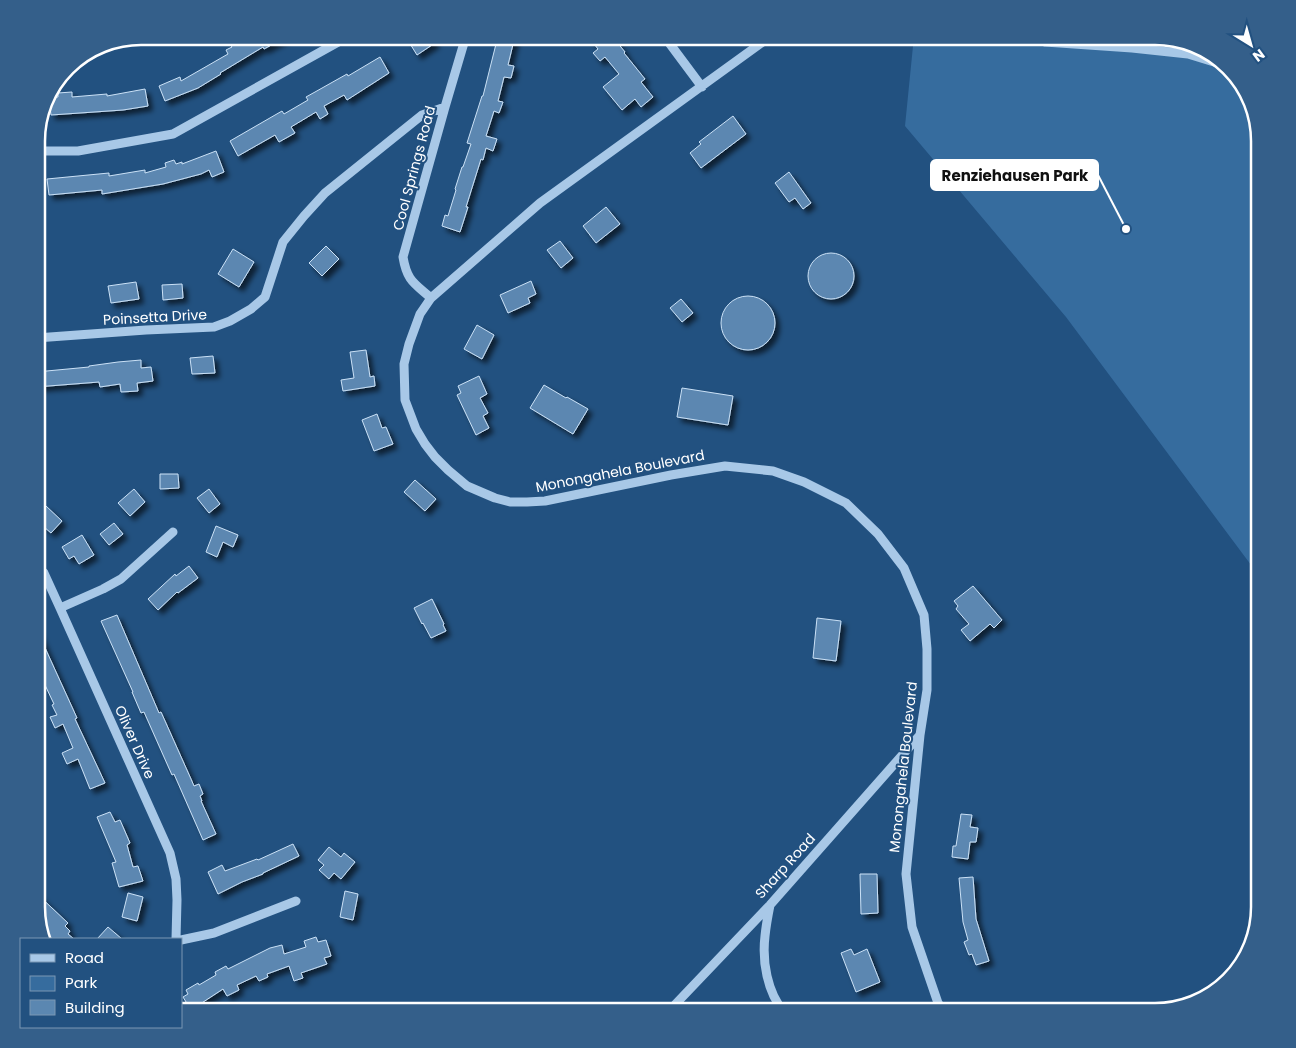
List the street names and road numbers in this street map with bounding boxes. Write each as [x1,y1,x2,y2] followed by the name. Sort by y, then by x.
[388,104,440,232] street label: Cool Springs Road
[103,304,208,330] street label: Poinsetta Drive
[534,445,706,497] street label: Monongahela Boulevard
[884,681,922,853] street label: Monongahela Boulevard
[110,702,160,782] street label: Oliver Drive
[750,829,820,903] street label: Sharp Road

